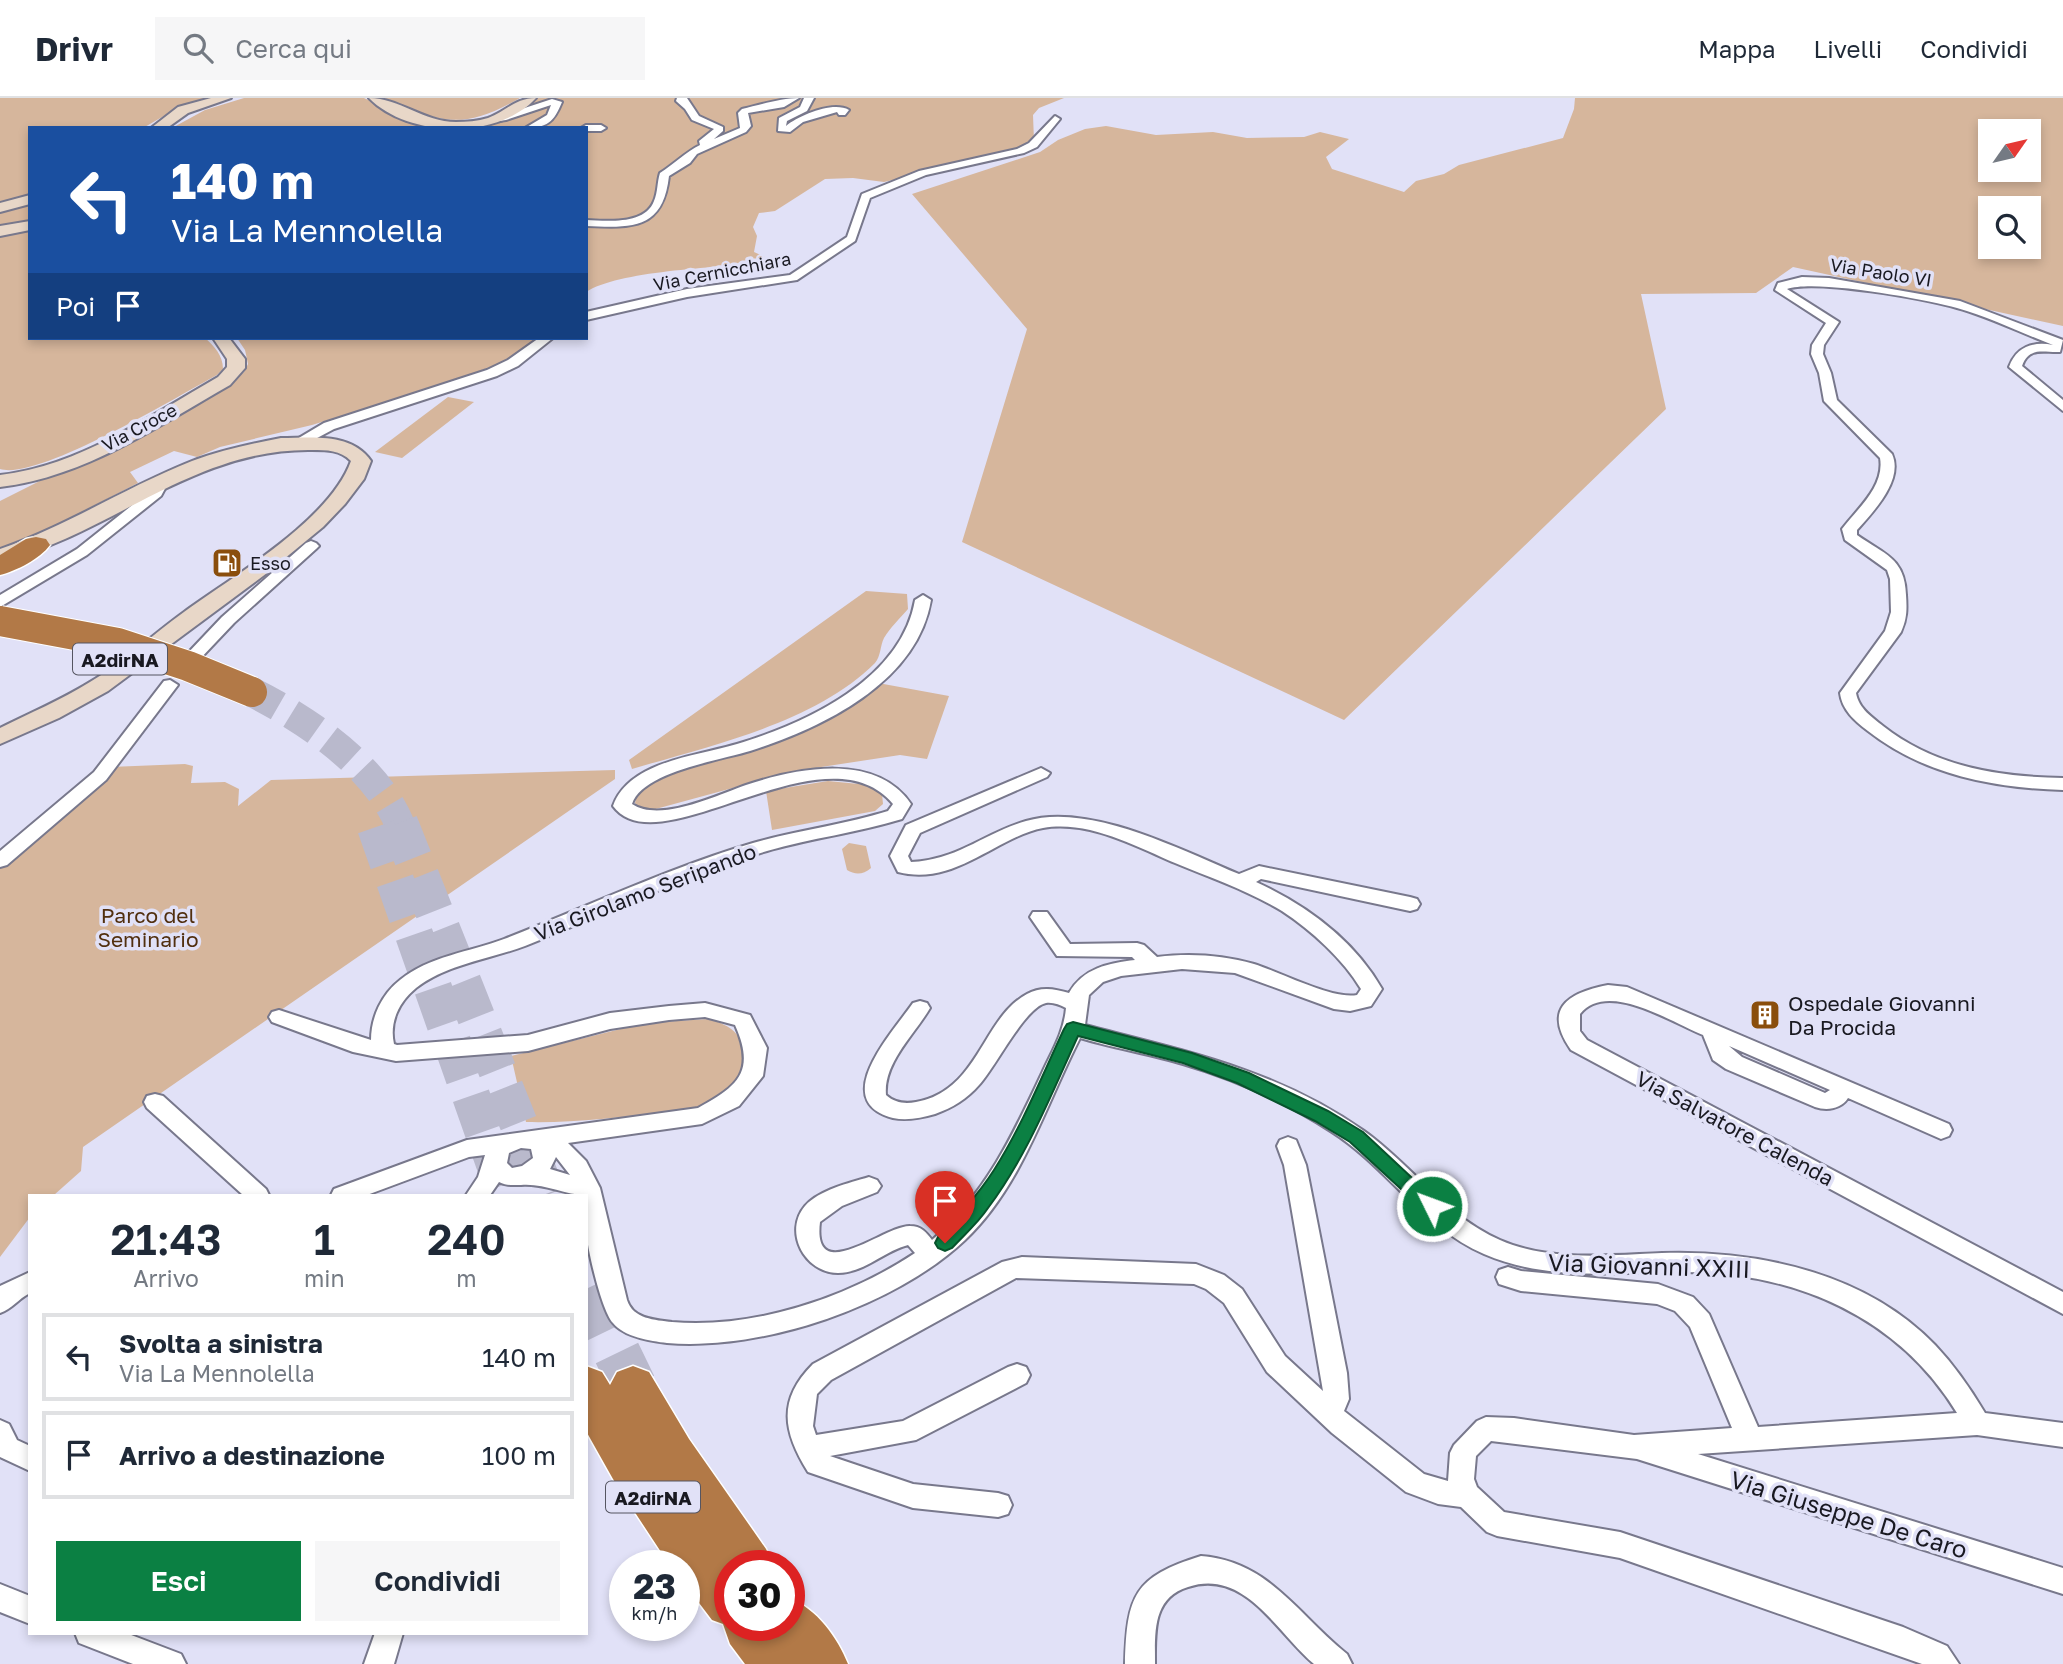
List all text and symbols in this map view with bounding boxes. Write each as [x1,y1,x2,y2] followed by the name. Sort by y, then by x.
[155,17,645,80] search box
[35,29,113,68] text: Drivr
[179,29,217,67] icon: search
[235,33,352,64] text: Cerca qui
[1698,34,1775,63] text: Mappa
[1813,34,1882,63] text: Livelli
[1920,34,2028,63] text: Condividi
[1978,119,2040,182] north arrow
[1978,119,2041,259] map controls
[171,151,314,210] text: 140 m
[56,154,147,245] icon: left
[1978,196,2041,259] button: search
[171,211,443,249] text: Via La Mennolella
[651,247,793,295] street label: Via Cernicchiara
[1829,253,1933,291] street label: Via Paolo VI
[109,287,147,325] icon: arrive
[56,291,95,322] text: Poi
[98,398,180,456] street label: Via Croce
[210,546,244,580] fuel station icon: Esso
[250,552,291,574] place label: Esso
[73,644,167,674] road number: A2dirNA
[530,838,760,946] street label: Via Girolamo Seripando
[97,902,199,952] park label: Parco del Seminario
[1788,990,1976,1040] place label: Ospedale Giovanni Da Procida
[1748,998,1782,1032] building icon: Ospedale Giovanni Da Procida
[1632,1065,1838,1191] street label: Via Salvatore Calenda
[1395,1169,1469,1243] position arrow
[915,1171,975,1243] pin
[926,1182,964,1220] icon: arrive
[110,1214,222,1264] text: 21:43
[314,1214,335,1264] text: 1
[427,1214,506,1264] text: 240
[1548,1247,1750,1283] street label: Via Giovanni XXIII
[133,1264,199,1292] text: Arrivo
[304,1264,345,1292] text: min
[456,1264,476,1292] text: m
[119,1328,323,1359] text: Svolta a sinistra
[60,1338,98,1376] icon: left
[482,1342,556,1373] text: 140 m
[119,1359,315,1387] text: Via La Mennolella
[60,1436,98,1474] icon: arrive
[119,1440,385,1471] text: Arrivo a destinazione
[482,1440,556,1471] text: 100 m
[1727,1464,1971,1564] street label: Via Giuseppe De Caro
[606,1482,700,1512] road number: A2dirNA
[56,1541,301,1621] button: Esci
[315,1541,560,1621] button: Condividi
[714,1550,805,1641] speed limit sign: 30
[633,1565,676,1607] text: 23
[632,1602,677,1624] text: km/h

